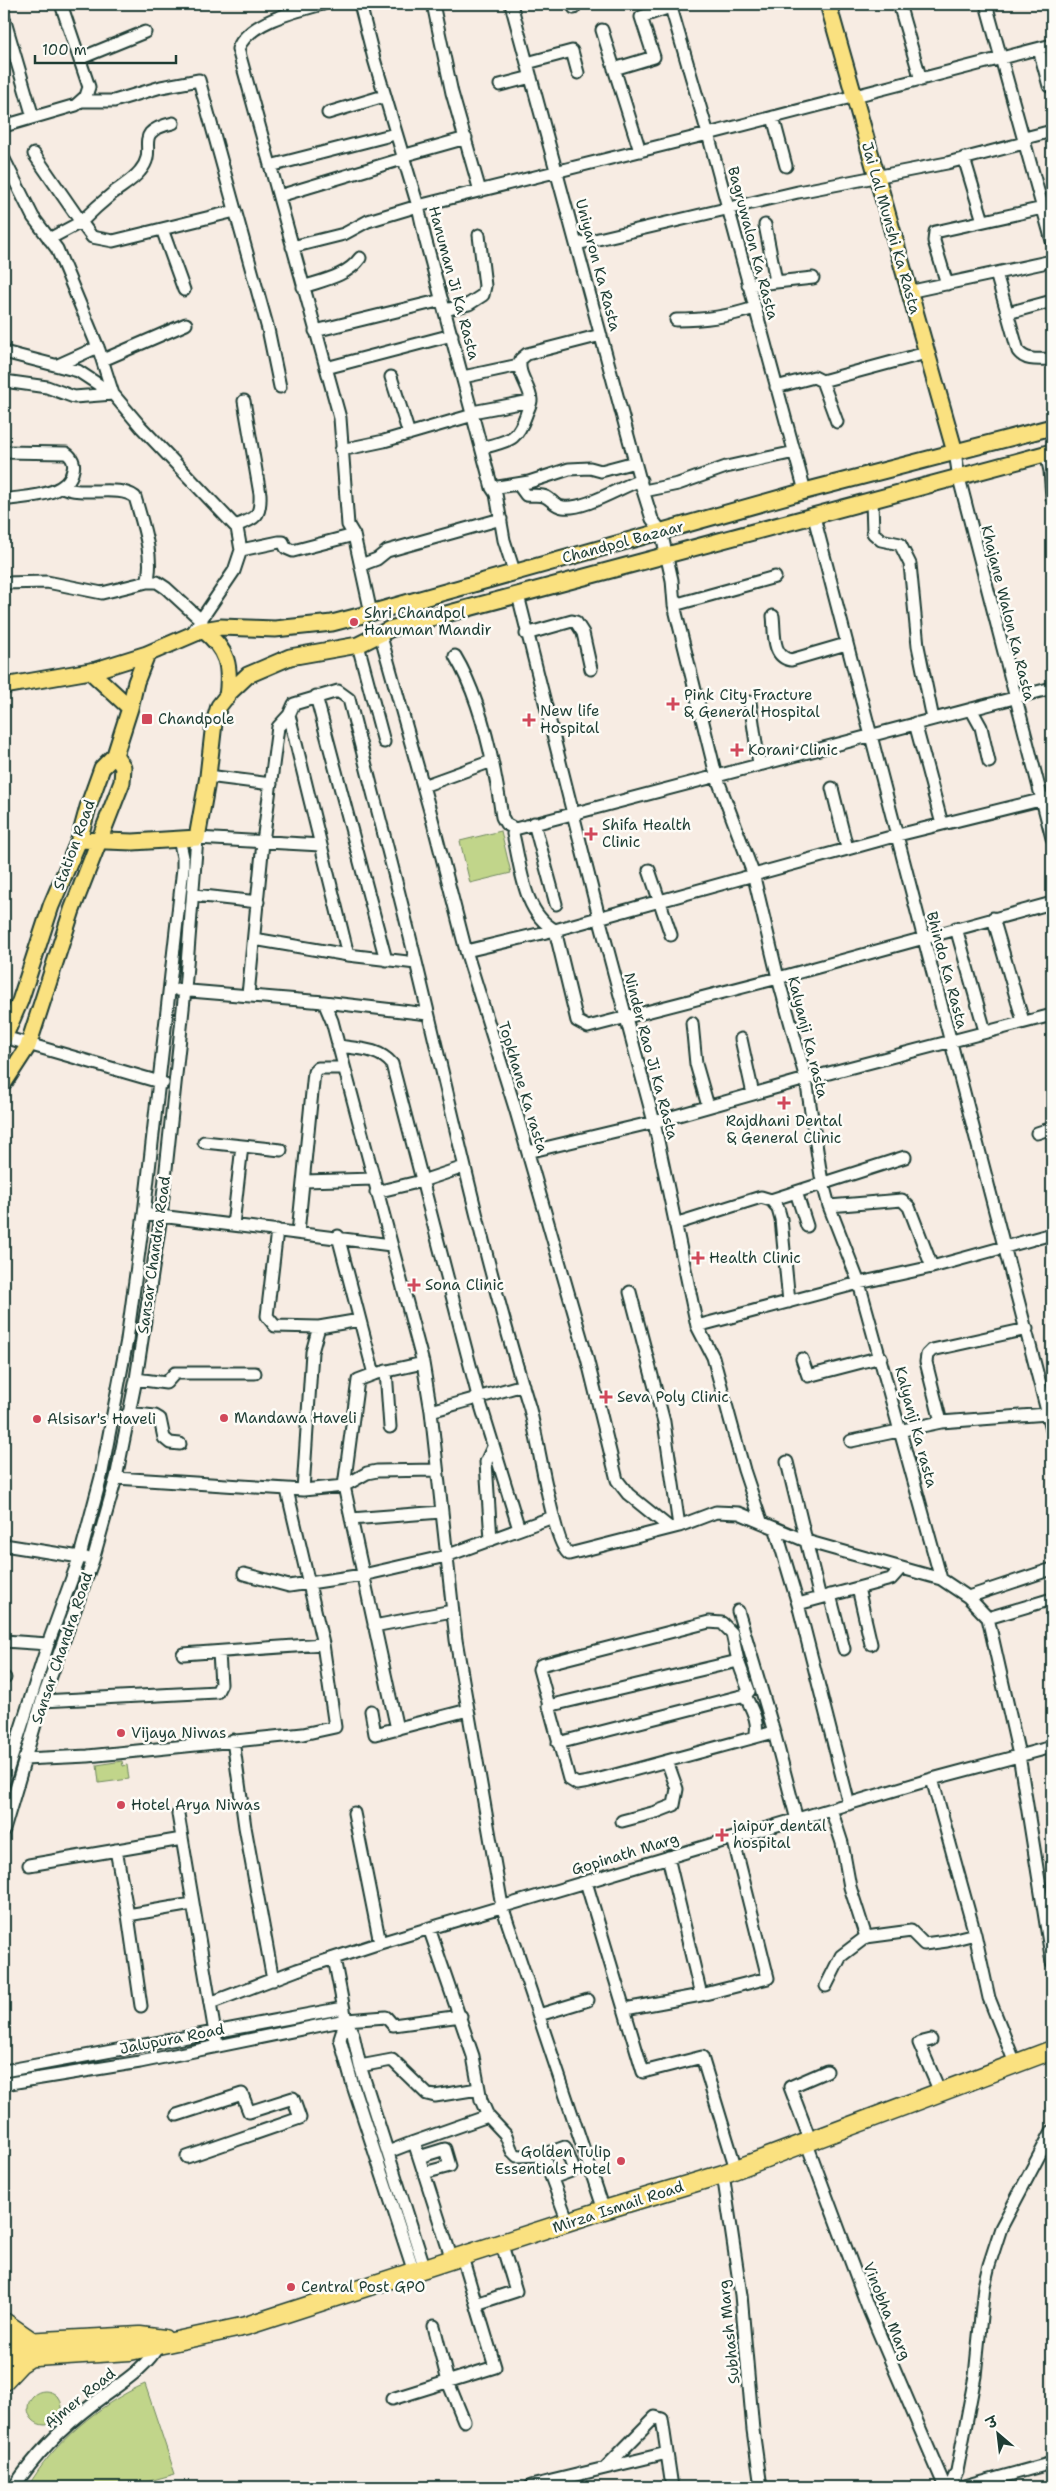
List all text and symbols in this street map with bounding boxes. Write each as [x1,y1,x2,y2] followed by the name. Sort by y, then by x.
[35,32,176,64] scale bar
[42,40,87,60] text: 100 m
[857,140,925,317] street label: Jai Lal Munshi Ka Rasta
[723,164,783,322] street label: Bagruwalon Ka Rasta
[571,197,625,334] street label: Uniyaron Ka Rasta
[424,204,484,363] street label: Hanuman Ji Ka Rasta
[560,516,686,568] street label: Chandpol Bazaar
[976,523,1040,704] street label: Khajane Walon Ka Rasta
[364,603,492,640] place label: Shri Chandpol Hanuman Mandir
[348,616,360,628] marker: Shri Chandpol Hanuman Mandir
[684,685,820,722] place label: Pink City Fracture & General Hospital
[666,697,680,711] marker: Pink City Fracture & General Hospital
[540,701,600,738] place label: New life Hospital
[158,709,235,729] place label: Chandpole
[140,712,154,726] marker: Chandpole
[522,713,536,727] marker: New life Hospital
[748,740,838,760] place label: Korani Clinic
[730,743,744,757] marker: Korani Clinic
[48,797,100,893] street label: Station Road
[602,815,691,852] place label: Shifa Health Clinic
[584,827,598,841] marker: Shifa Health Clinic
[922,909,972,1031] street label: Bhindo Ka Rasta
[619,970,683,1142] street label: Ninder Rao Ji Ka Rasta
[783,974,833,1101] street label: Kalyanji Ka rasta
[494,1019,553,1156] street label: Topkhane Ka rasta
[777,1096,791,1110] marker: Rajdhani Dental & General Clinic
[726,1111,843,1148] place label: Rajdhani Dental & General Clinic
[133,1174,175,1335] street label: Sansar Chandra Road
[709,1248,801,1268] place label: Health Clinic
[691,1251,705,1265] marker: Health Clinic
[425,1275,504,1295] place label: Sona Clinic
[407,1278,421,1292] marker: Sona Clinic
[890,1364,942,1491] street label: Kalyanji Ka rasta
[617,1387,729,1407] place label: Seva Poly Clinic
[599,1390,613,1404] marker: Seva Poly Clinic
[234,1408,357,1428] place label: Mandawa Haveli
[47,1409,156,1429] place label: Alsisar's Haveli
[218,1412,230,1424] marker: Mandawa Haveli
[31,1413,43,1425] marker: Alsisar's Haveli
[27,1569,98,1727] street label: Sansar Chandra Road
[131,1723,226,1743] place label: Vijaya Niwas
[115,1727,127,1739] marker: Vijaya Niwas
[131,1795,260,1815] place label: Hotel Arya Niwas
[115,1799,127,1811] marker: Hotel Arya Niwas
[732,1816,827,1853] place label: jaipur dental hospital
[569,1828,681,1880] street label: Gopinath Marg
[715,1828,729,1842] marker: jaipur dental hospital
[118,2019,227,2059] street label: Jalupura Road
[495,2142,611,2179] place label: Golden Tulip Essentials Hotel
[615,2155,627,2167] marker: Golden Tulip Essentials Hotel
[550,2176,687,2238] street label: Mirza Ismail Road
[858,2259,916,2363] street label: Vinobha Marg
[301,2277,425,2297] place label: Central Post GPO
[714,2279,744,2385] street label: Subhash Marg
[285,2281,297,2293] marker: Central Post GPO
[40,2363,120,2433] street label: Ajmer Road
[974,2408,1024,2458] north arrow
[982,2412,1002,2434] text: उ

